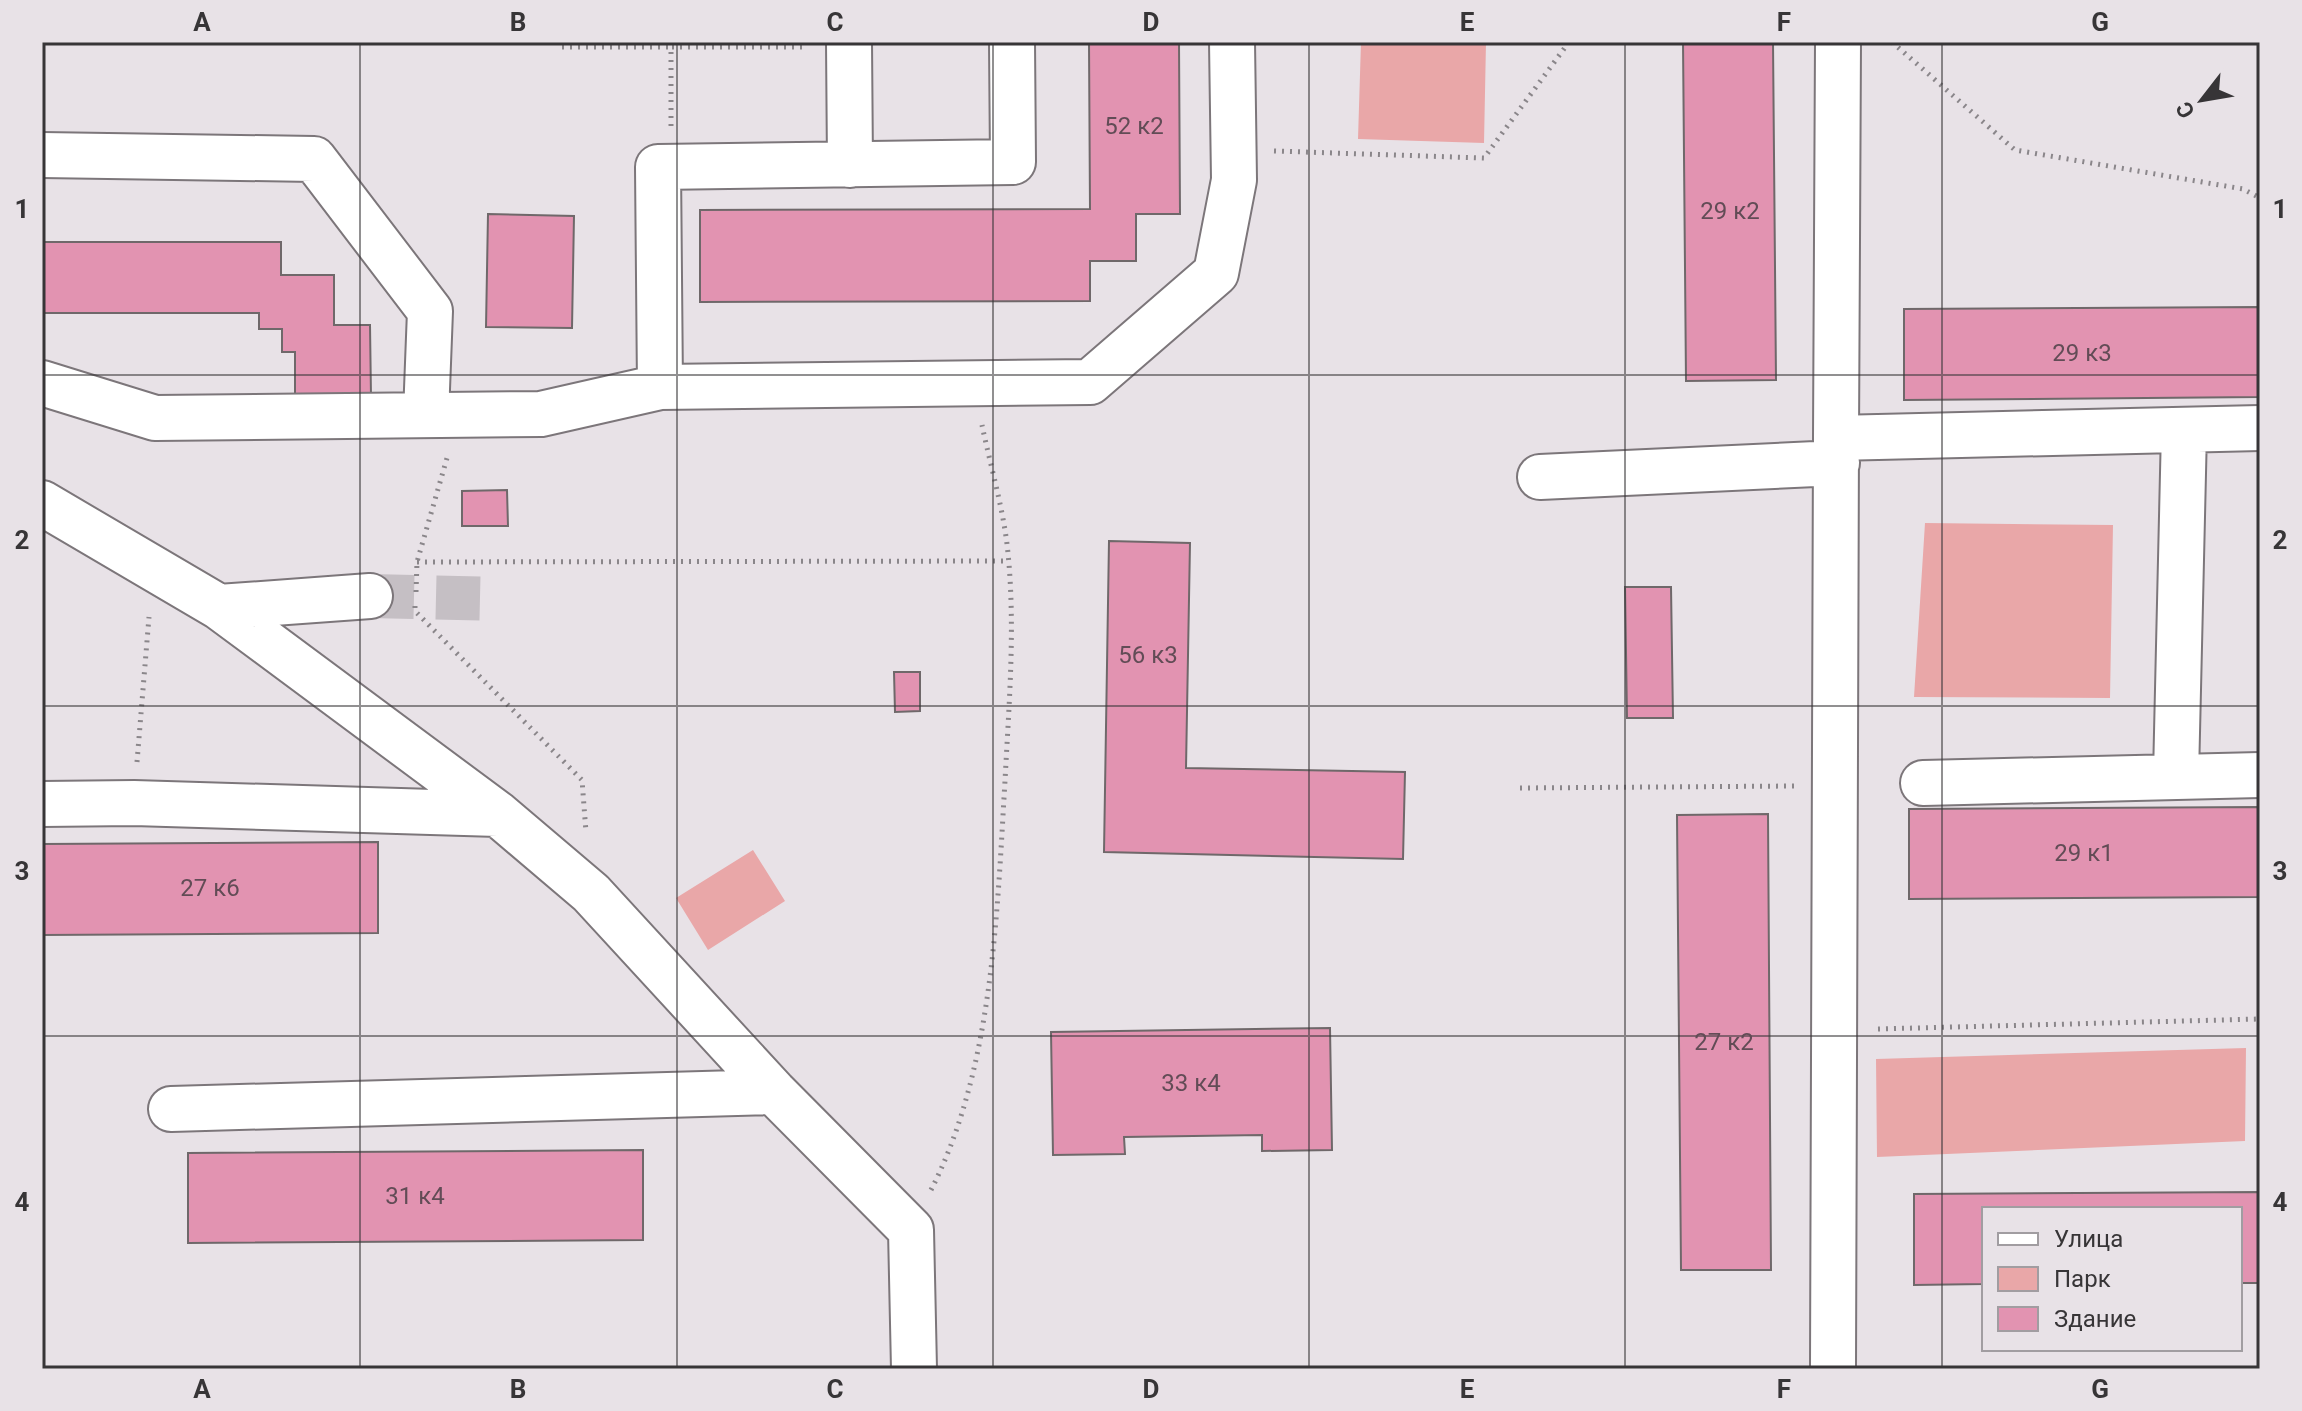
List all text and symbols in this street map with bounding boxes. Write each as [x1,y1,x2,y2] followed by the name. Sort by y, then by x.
[193,7,211,37] text: A
[510,7,526,37] text: B
[826,7,844,37] text: C
[1143,7,1159,37] text: D
[1460,7,1475,37] text: E
[1777,7,1791,37] text: F
[2091,7,2109,37] text: G
[2162,60,2242,140] north arrow
[2171,97,2200,123] text: С
[1104,112,1164,140] house number: 52 к2
[15,194,29,224] text: 1
[2273,194,2287,224] text: 1
[1700,197,1760,225] house number: 29 к2
[2052,339,2112,367] house number: 29 к3
[15,525,29,555] text: 2
[2273,525,2287,555] text: 2
[1118,641,1178,669] house number: 56 к3
[2054,839,2114,867] house number: 29 к1
[15,856,29,886] text: 3
[2273,856,2287,886] text: 3
[180,874,240,902] house number: 27 к6
[1694,1028,1754,1056] house number: 27 к2
[1161,1069,1221,1097] house number: 33 к4
[385,1182,445,1210] house number: 31 к4
[15,1187,30,1217] text: 4
[2273,1187,2288,1217] text: 4
[1982,1207,2242,1351] legend
[2054,1225,2123,1253] text: Улица
[2054,1265,2111,1293] text: Парк
[2054,1305,2136,1333] text: Здание
[193,1374,211,1404] text: A
[510,1374,526,1404] text: B
[826,1374,844,1404] text: C
[1143,1374,1159,1404] text: D
[1460,1374,1475,1404] text: E
[1777,1374,1791,1404] text: F
[2091,1374,2109,1404] text: G

